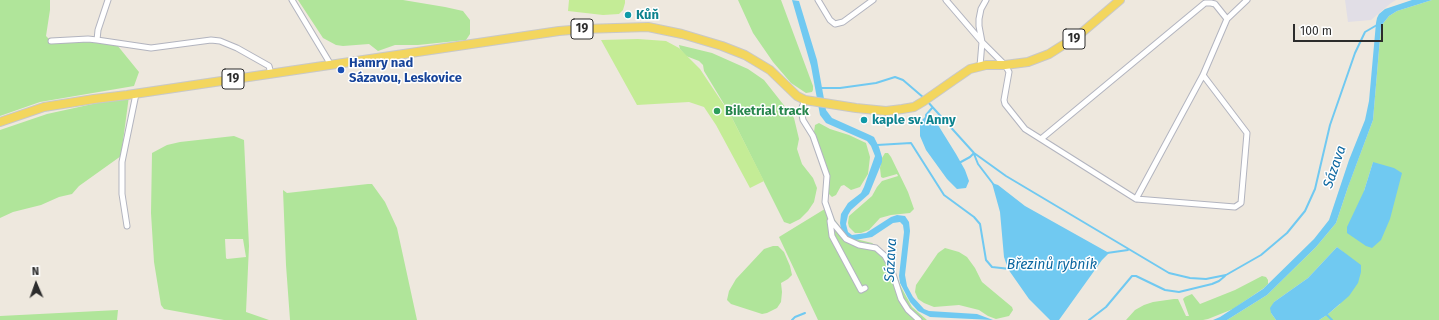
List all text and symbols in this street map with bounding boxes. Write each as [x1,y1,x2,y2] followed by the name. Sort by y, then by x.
[636,7,659,23] place label: Kůň
[623,10,633,20] marker: Kůň
[1295,16,1385,42] scale bar
[571,19,593,39] road number: 19
[1300,24,1332,38] text: 100 m
[1063,29,1085,49] road number: 19
[349,55,462,86] place label: Hamry nad Sázavou, Leskovice
[336,65,346,75] marker: Hamry nad Sázavou, Leskovice
[222,69,244,89] road number: 19
[725,103,809,119] place label: Biketrial track
[712,106,722,116] marker: Biketrial track
[872,112,956,128] place label: kaple sv. Anny
[859,115,869,125] marker: kaple sv. Anny
[1320,143,1350,191] water label: Sázava
[881,238,901,282] water label: Sázava
[1007,257,1097,273] water label: Březinů rybník
[16,264,56,304] north arrow
[32,265,39,278] text: N

